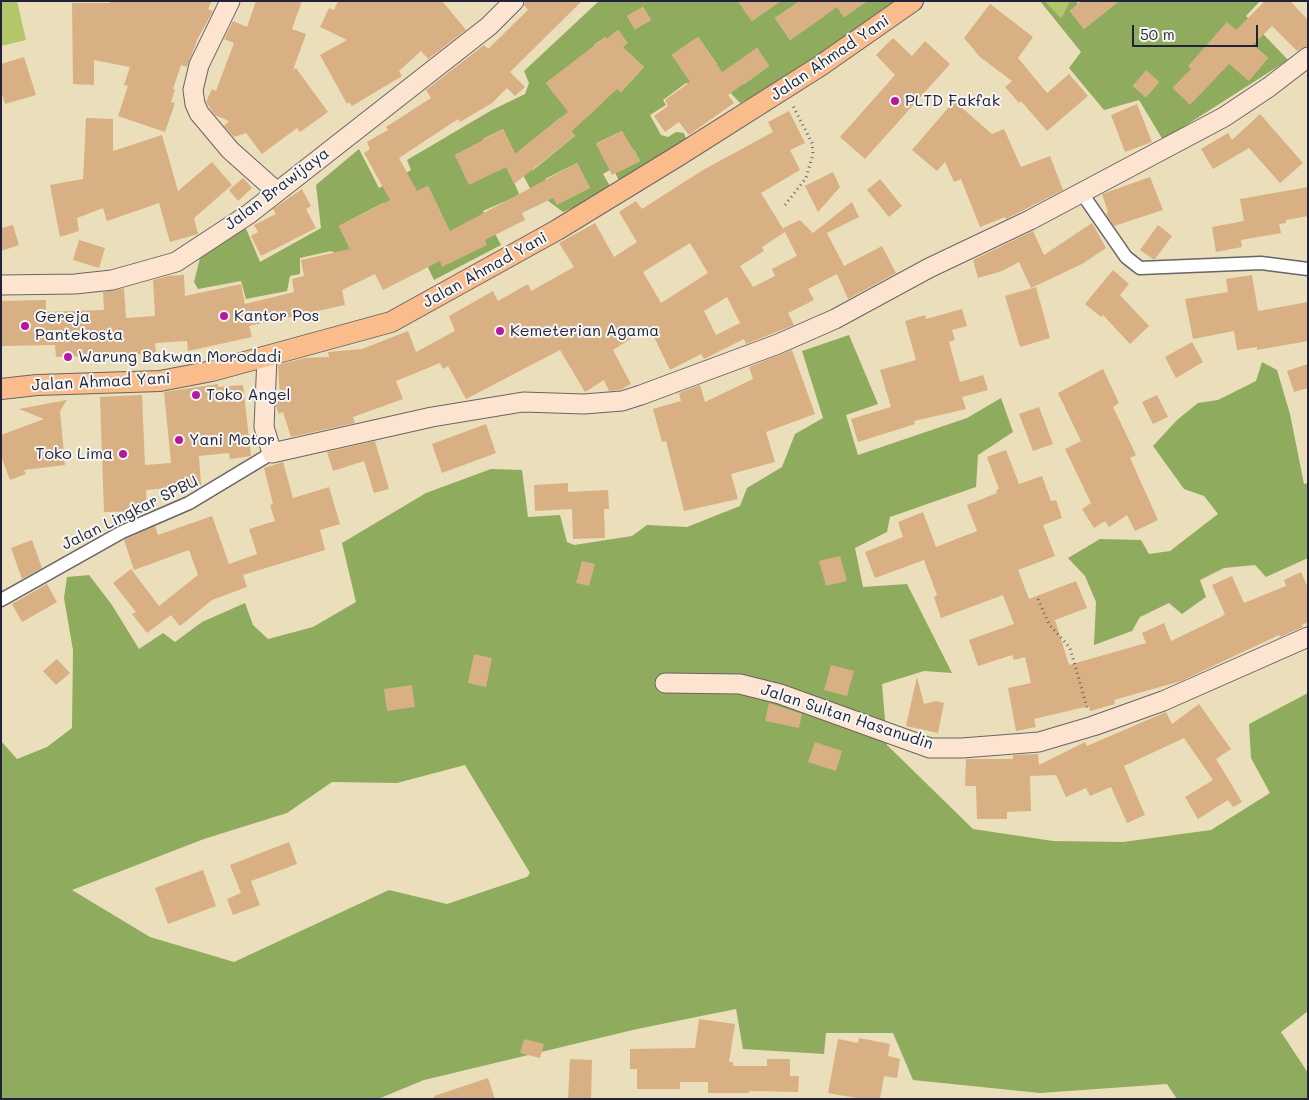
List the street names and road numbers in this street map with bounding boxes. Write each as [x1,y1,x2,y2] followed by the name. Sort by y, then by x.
[767,11,893,105] street label: Jalan Ahmad Yani
[221,144,333,234] street label: Jalan Brawijaya
[420,228,550,312] street label: Jalan Ahmad Yani
[31,369,171,395] street label: Jalan Ahmad Yani
[59,472,201,554] street label: Jalan Lingkar SPBU
[758,680,936,754] street label: Jalan Sultan Hasanudin

